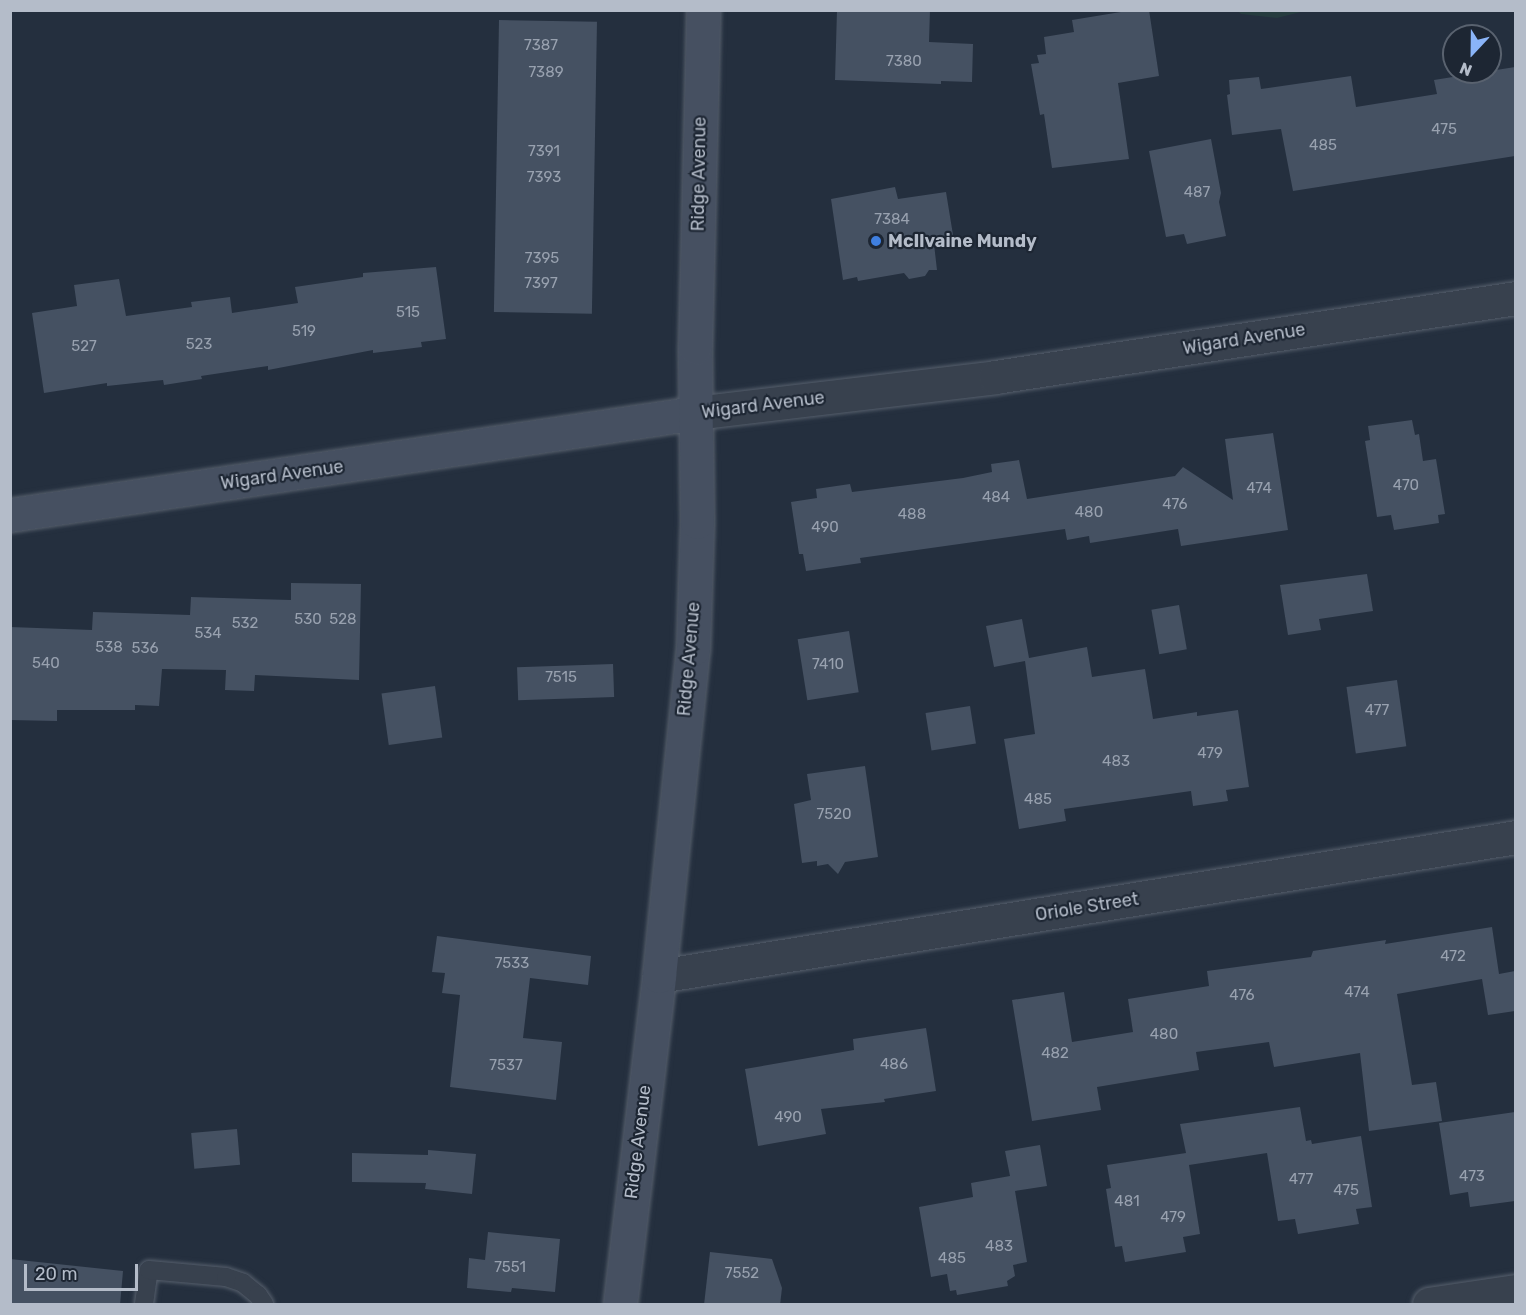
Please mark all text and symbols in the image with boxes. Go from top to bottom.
north arrow [1442,24,1502,84]
house number: 7387 [524,37,558,55]
house number: 7380 [886,53,922,71]
text: N [1457,58,1475,80]
house number: 7389 [528,64,564,82]
street label: Ridge Avenue [687,116,711,232]
house number: 475 [1431,121,1457,139]
house number: 485 [1309,137,1337,155]
house number: 7391 [528,143,560,161]
house number: 7393 [527,169,561,187]
house number: 487 [1184,184,1210,202]
house number: 7384 [874,211,910,229]
place label: McIlvaine Mundy [888,230,1037,252]
marker: McIlvaine Mundy [869,234,883,248]
house number: 7395 [525,250,559,268]
house number: 7397 [524,275,558,293]
house number: 515 [396,304,420,322]
street label: Wigard Avenue [1181,319,1307,359]
house number: 519 [292,323,316,341]
house number: 523 [186,336,212,354]
house number: 527 [71,338,97,356]
street label: Wigard Avenue [700,387,826,423]
street label: Wigard Avenue [219,456,345,494]
house number: 470 [1393,477,1419,495]
house number: 474 [1246,480,1272,498]
house number: 484 [982,489,1010,507]
house number: 476 [1162,496,1188,514]
house number: 480 [1075,504,1103,522]
house number: 488 [898,506,926,524]
house number: 490 [811,519,839,537]
street label: Ridge Avenue [673,601,705,717]
house number: 530 [294,611,322,629]
house number: 528 [329,611,357,629]
house number: 532 [232,615,258,633]
house number: 534 [194,625,222,643]
house number: 538 [95,639,123,657]
house number: 536 [132,640,158,658]
house number: 540 [32,655,60,673]
house number: 7410 [812,656,844,674]
house number: 7515 [545,669,577,687]
house number: 477 [1365,702,1389,720]
house number: 479 [1197,745,1223,763]
house number: 483 [1102,753,1130,771]
house number: 485 [1024,791,1052,809]
house number: 7520 [817,806,851,824]
street label: Oriole Street [1034,888,1140,926]
house number: 472 [1440,948,1466,966]
house number: 7533 [495,955,529,973]
house number: 474 [1344,984,1370,1002]
house number: 476 [1229,987,1255,1005]
house number: 480 [1150,1026,1178,1044]
house number: 482 [1041,1045,1069,1063]
house number: 486 [880,1056,908,1074]
house number: 7537 [489,1057,523,1075]
street label: Ridge Avenue [620,1084,656,1200]
house number: 490 [774,1109,802,1127]
house number: 473 [1459,1168,1485,1186]
house number: 477 [1289,1171,1313,1189]
house number: 475 [1333,1182,1359,1200]
house number: 481 [1114,1193,1140,1211]
house number: 479 [1160,1209,1186,1227]
house number: 483 [985,1238,1013,1256]
house number: 485 [938,1250,966,1268]
scale bar [27,1252,141,1290]
house number: 7551 [494,1259,526,1277]
text: 20 m [35,1263,77,1285]
house number: 7552 [725,1265,759,1283]

